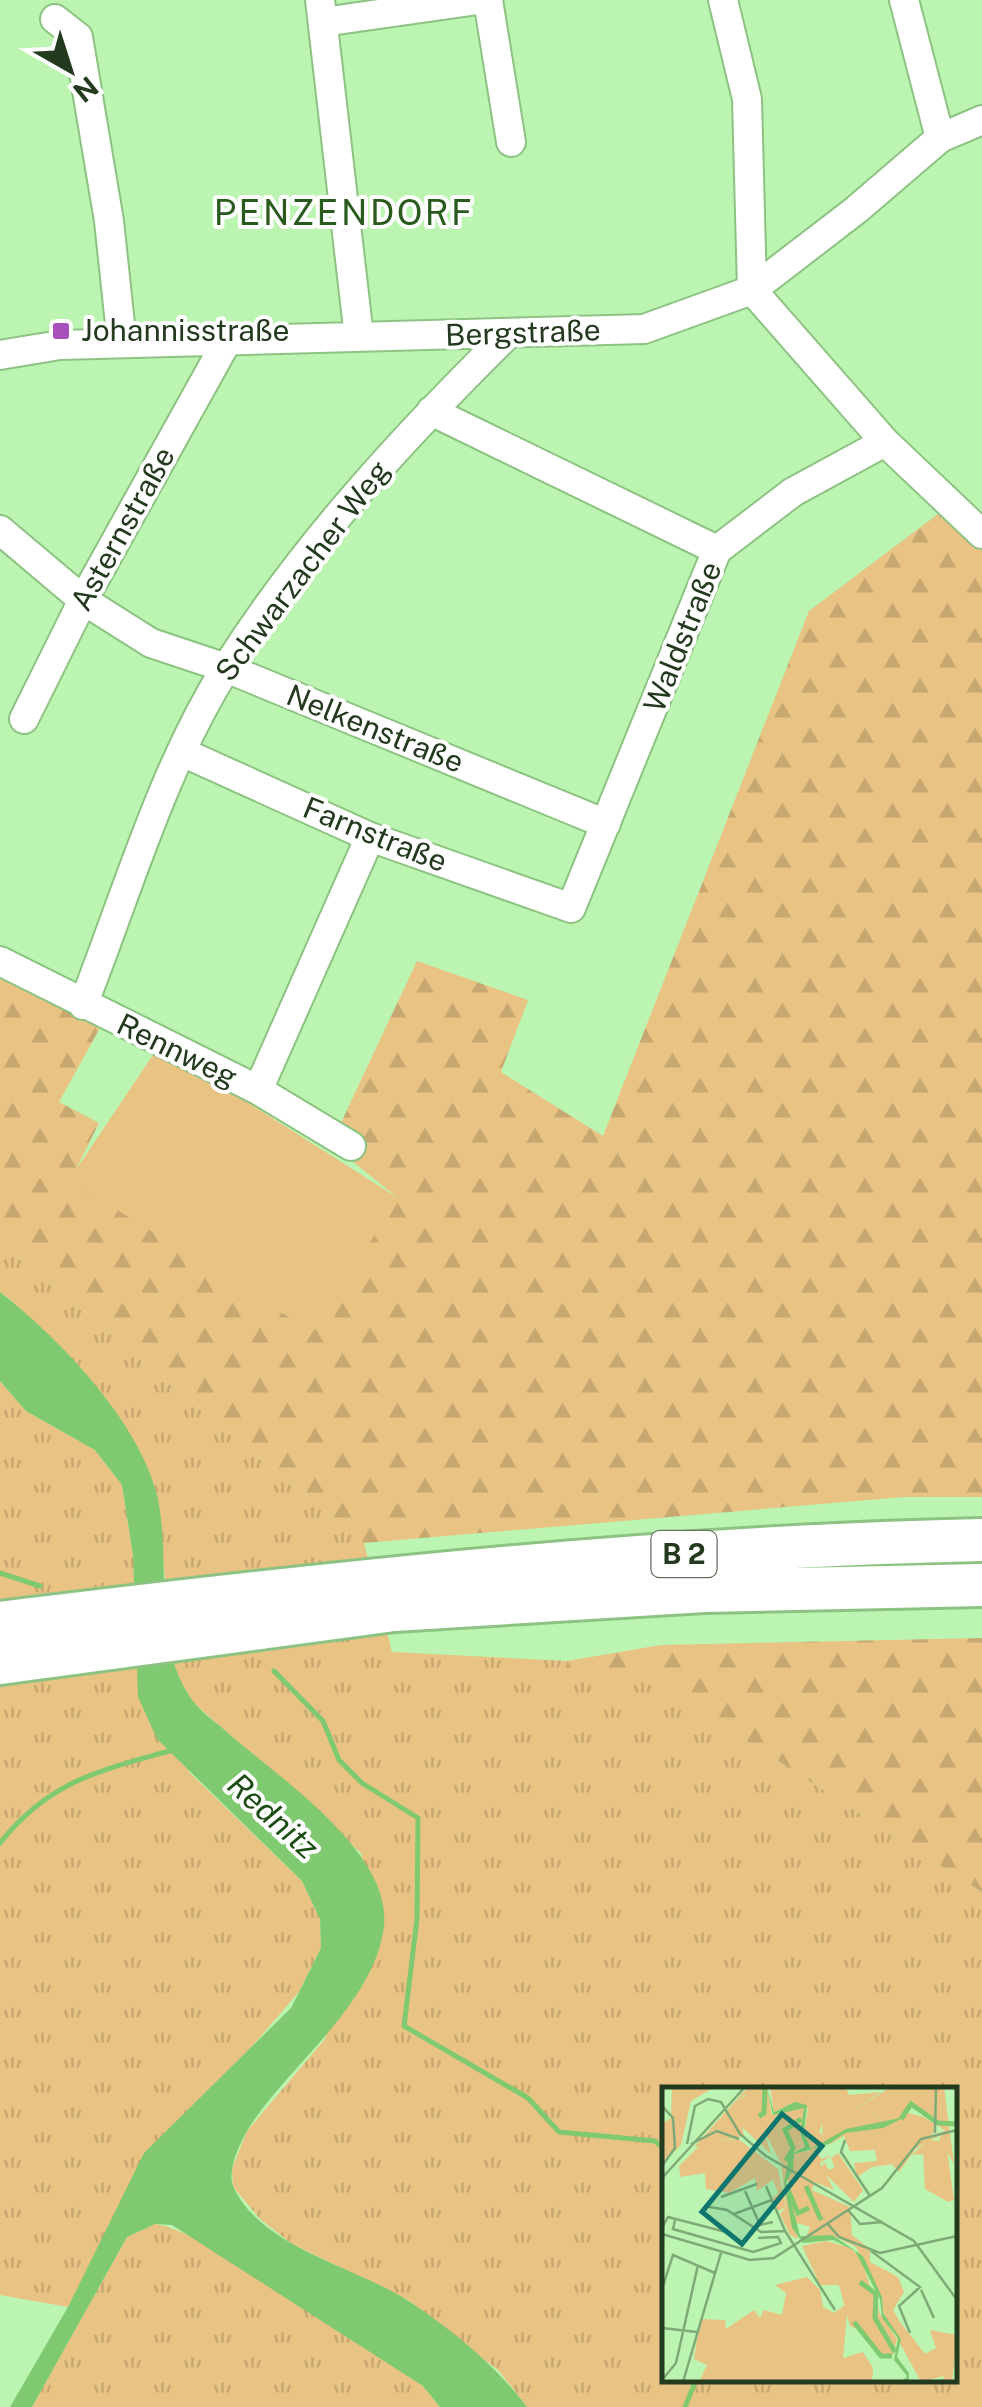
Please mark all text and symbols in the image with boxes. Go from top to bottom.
north arrow [20,20,120,120]
text: N [67,70,105,110]
district label: PENZENDORF [214,192,474,233]
street label: Bergstraße [445,311,601,353]
place label: Johannisstraße [81,312,290,348]
marker: Johannisstraße [50,320,72,342]
street label: Asternstraße [62,440,182,617]
street label: Schwarzacher Weg [207,453,397,688]
street label: Waldstraße [636,556,729,717]
street label: Nelkenstraße [282,676,469,780]
street label: Farnstraße [298,789,453,879]
street label: Rennweg [111,1006,244,1095]
road number: B 2 [652,1531,716,1577]
water label: Rednitz [220,1765,326,1866]
inset map [662,2087,957,2382]

